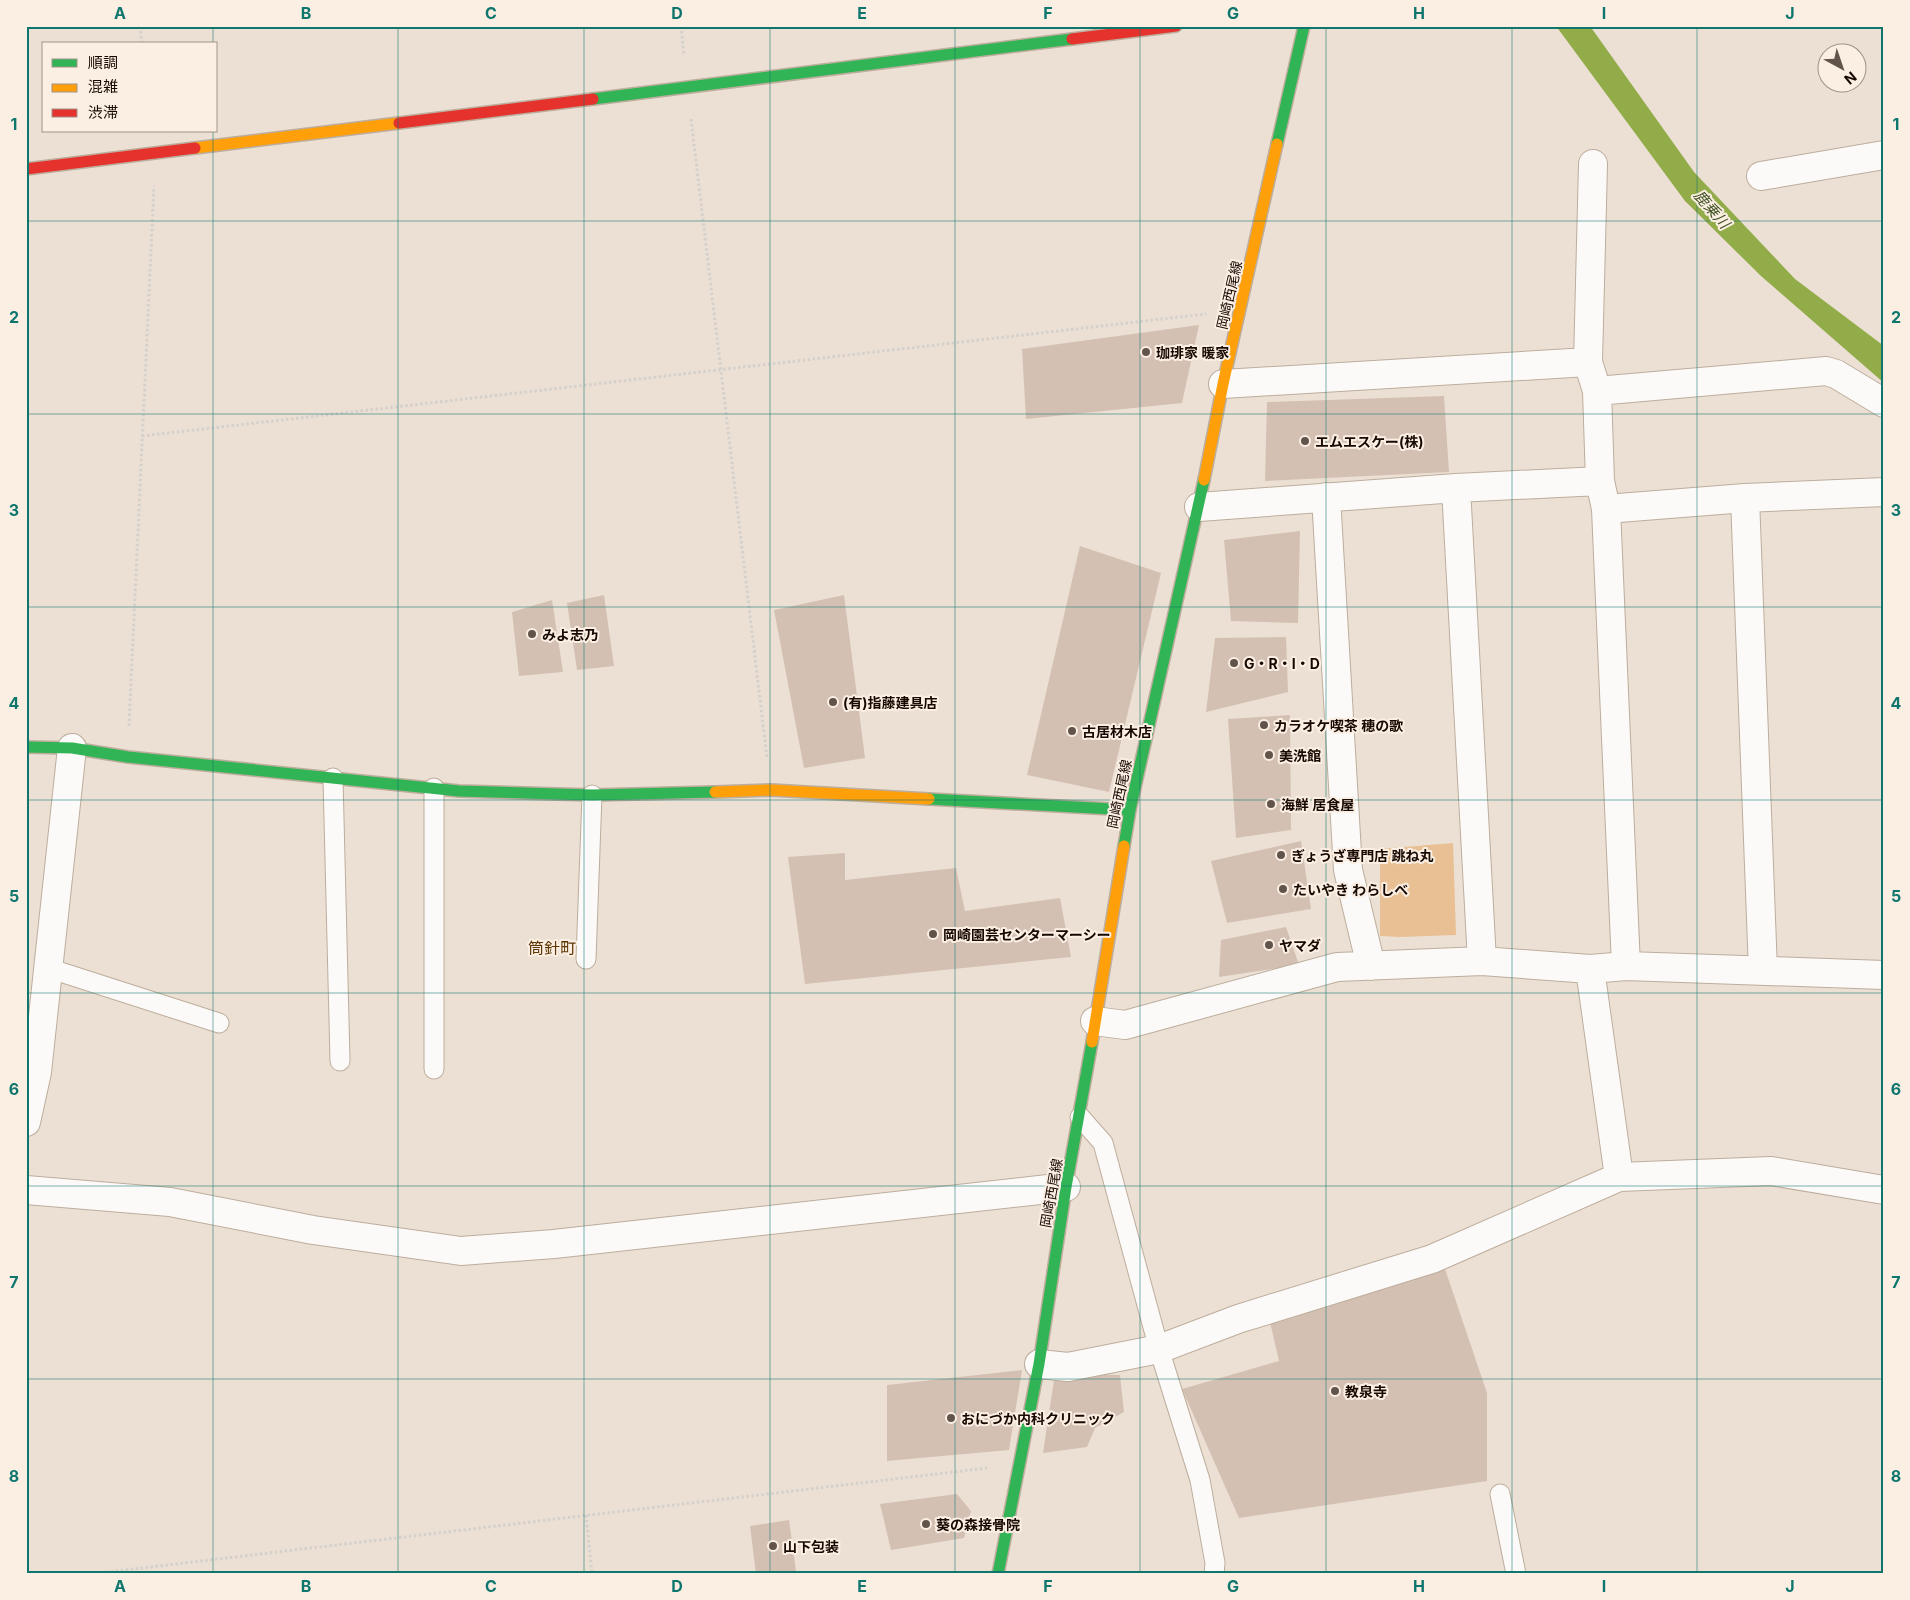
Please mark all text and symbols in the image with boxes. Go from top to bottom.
text: A [114,3,126,23]
text: B [301,3,311,23]
text: C [485,3,497,23]
text: D [671,3,683,23]
text: E [857,3,867,23]
text: F [1043,3,1053,23]
text: G [1227,3,1239,23]
text: H [1413,3,1425,23]
text: I [1602,3,1606,23]
text: J [1785,3,1795,23]
legend [42,42,218,132]
north arrow [1818,42,1868,92]
text: 順調 [88,53,118,72]
text: N [1841,68,1860,88]
text: 混雑 [88,77,118,96]
text: 渋滞 [88,103,118,122]
text: 1 [11,114,17,134]
text: 1 [1893,114,1899,134]
water label: 鹿乗川 [1690,186,1735,234]
street label: 岡崎西尾線 [1213,259,1245,331]
text: 2 [9,307,19,327]
text: 2 [1891,307,1901,327]
place label: 珈琲家 暖家 [1156,344,1229,361]
marker: 珈琲家 暖家 [1140,346,1152,358]
place label: エムエスケー(株) [1315,433,1424,450]
marker: エムエスケー(株) [1299,435,1311,447]
text: 3 [9,500,19,520]
text: 3 [1891,500,1901,520]
place label: みよ志乃 [542,626,598,643]
marker: みよ志乃 [526,628,538,640]
place label: G・R・I・D [1244,655,1320,672]
marker: G・R・I・D [1228,657,1240,669]
text: 4 [9,693,20,713]
text: 4 [1891,693,1902,713]
place label: (有)指藤建具店 [843,694,938,711]
marker: (有)指藤建具店 [827,696,839,708]
place label: カラオケ喫茶 穂の歌 [1274,717,1403,734]
marker: カラオケ喫茶 穂の歌 [1258,719,1270,731]
place label: 古居材木店 [1082,723,1152,740]
marker: 古居材木店 [1066,725,1078,737]
place label: 美洗館 [1279,747,1321,764]
marker: 美洗館 [1263,749,1275,761]
street label: 岡崎西尾線 [1103,758,1135,830]
place label: 海鮮 居食屋 [1281,796,1354,813]
marker: 海鮮 居食屋 [1265,798,1277,810]
place label: ぎょうざ専門店 跳ね丸 [1291,847,1434,864]
marker: ぎょうざ専門店 跳ね丸 [1275,849,1287,861]
place label: たいやき わらしべ [1293,881,1408,898]
marker: たいやき わらしべ [1277,883,1289,895]
text: 5 [9,886,19,906]
text: 5 [1891,886,1901,906]
place label: 岡崎園芸センターマーシー [943,926,1111,943]
marker: 岡崎園芸センターマーシー [927,928,939,940]
place label: ヤマダ [1279,937,1321,954]
district label: 筒針町 [528,938,576,958]
marker: ヤマダ [1263,939,1275,951]
text: 6 [9,1079,19,1099]
text: 6 [1891,1079,1901,1099]
street label: 岡崎西尾線 [1037,1157,1065,1229]
text: 7 [9,1272,19,1292]
text: 7 [1891,1272,1901,1292]
place label: 教泉寺 [1345,1383,1387,1400]
marker: 教泉寺 [1329,1385,1341,1397]
place label: おにづか内科クリニック [961,1410,1115,1427]
marker: おにづか内科クリニック [945,1412,957,1424]
text: 8 [9,1466,19,1486]
text: 8 [1891,1466,1901,1486]
place label: 葵の森接骨院 [936,1516,1020,1533]
marker: 葵の森接骨院 [920,1518,932,1530]
place label: 山下包装 [783,1538,839,1555]
marker: 山下包装 [767,1540,779,1552]
text: A [114,1576,126,1596]
text: B [301,1576,311,1596]
text: C [485,1576,497,1596]
text: D [671,1576,683,1596]
text: E [857,1576,867,1596]
text: F [1043,1576,1053,1596]
text: G [1227,1576,1239,1596]
text: H [1413,1576,1425,1596]
text: I [1602,1576,1606,1596]
text: J [1785,1576,1795,1596]

